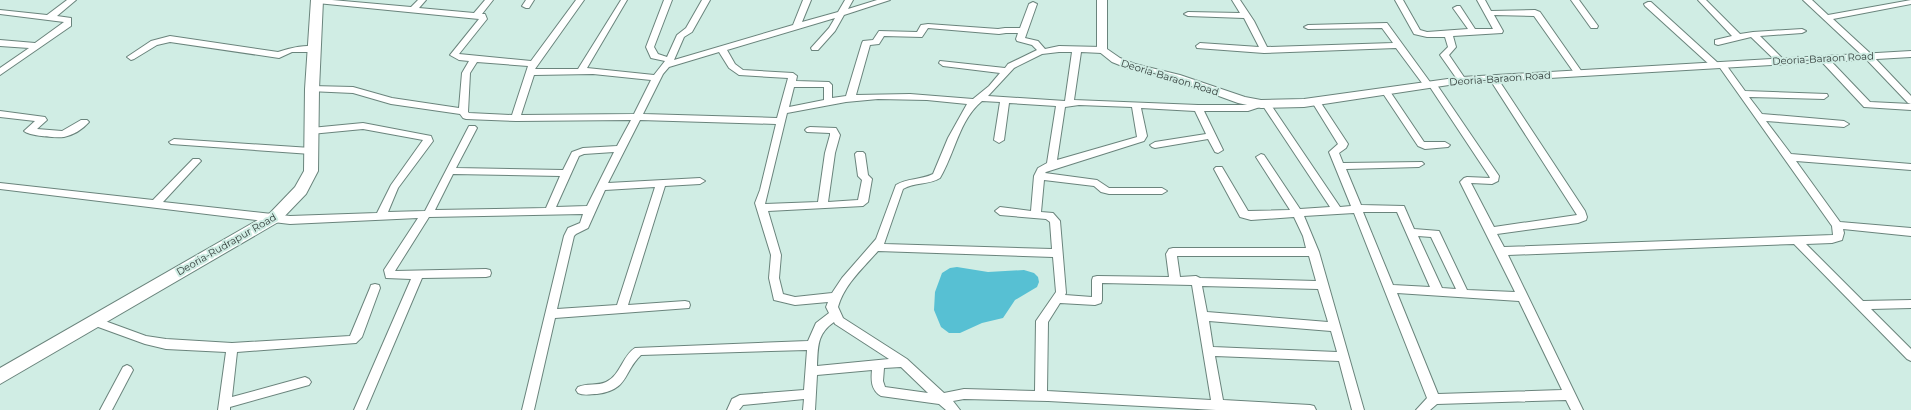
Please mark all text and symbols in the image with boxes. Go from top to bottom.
street label: Deoria-Baraon Road [1772,49,1874,68]
street label: Deoria-Baraon Road [1119,56,1220,99]
street label: Deoria-Baraon Road [1449,68,1551,89]
street label: Deoria-Rudrapur Road [174,210,279,278]

